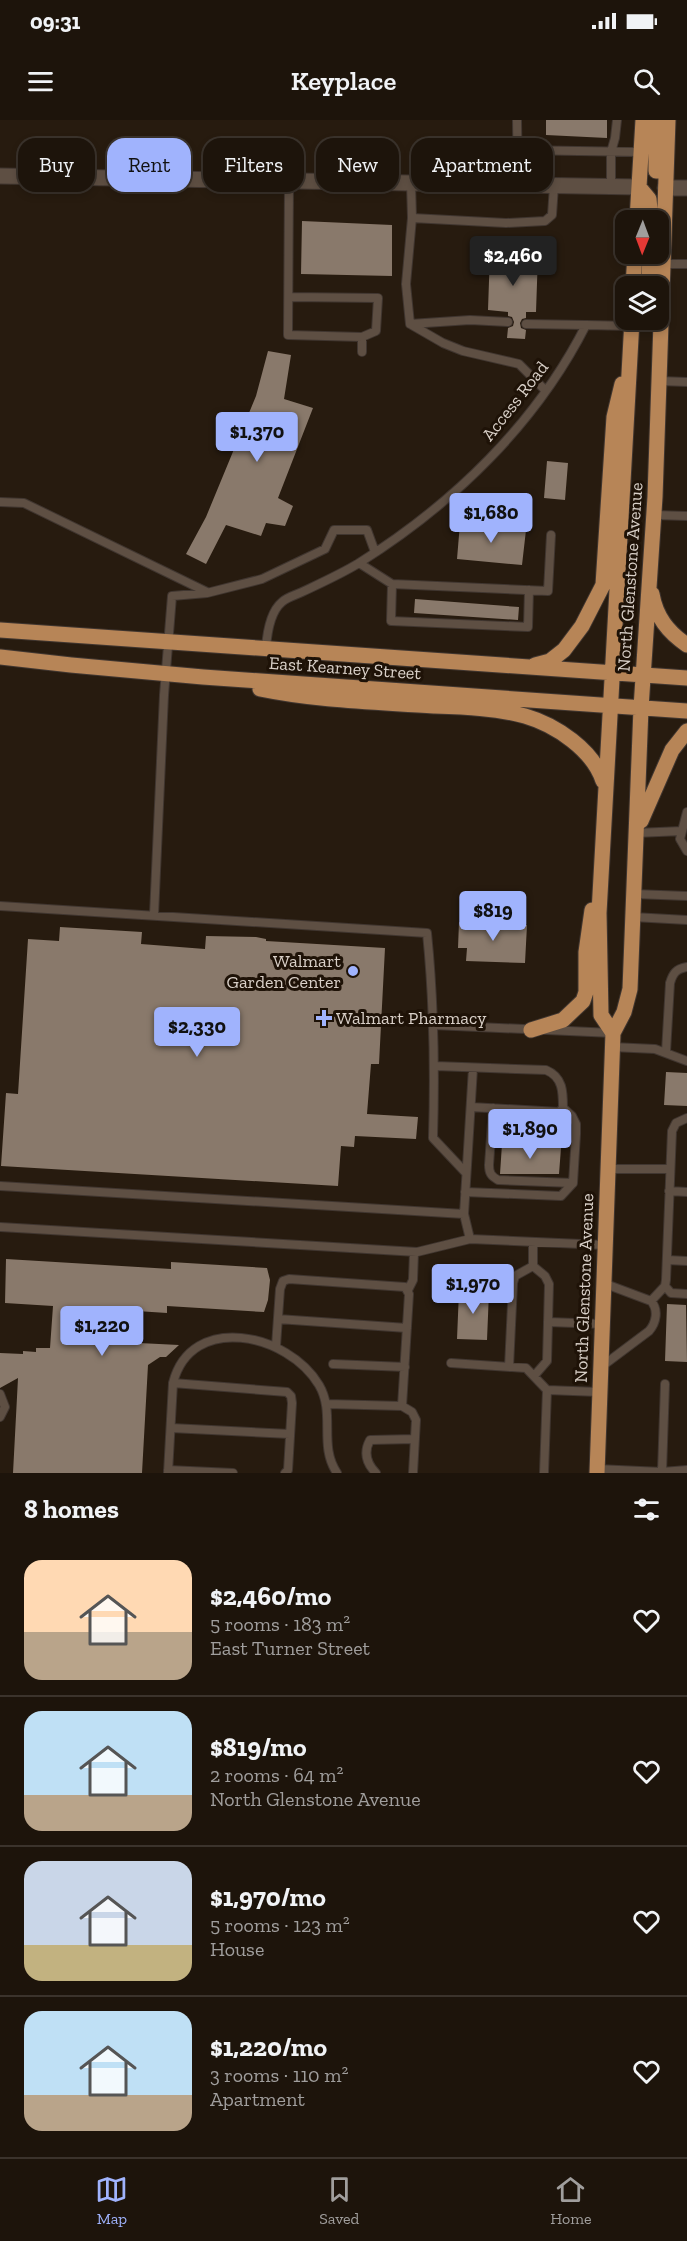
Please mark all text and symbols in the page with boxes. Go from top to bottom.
text: 09:31 [30,8,81,35]
icon: menu [24,65,57,98]
text: Keyplace [291,65,396,97]
icon: search [630,65,663,98]
chip: Buy [18,138,95,192]
chip: Rent [107,138,191,192]
chip: Filters [203,138,304,192]
chip: New [316,138,399,192]
chip: Apartment [411,138,553,192]
north arrow [615,210,669,264]
map controls [615,210,669,330]
pin: $2,460 [464,236,562,287]
text: $2,460 [484,243,542,267]
button: layers [615,276,669,330]
street label: Access Road [477,357,553,445]
pin: $1,370 [208,412,306,463]
text: $1,370 [230,419,284,443]
street label: North Glenstone Avenue [612,482,648,672]
pin: $1,680 [442,493,540,544]
text: $1,680 [463,500,519,524]
street label: East Kearney Street [268,652,422,684]
pin: $819 [457,891,529,942]
text: $819 [473,898,513,922]
place label: Walmart Garden Center [226,950,341,993]
marker: Walmart Garden Center [346,964,360,978]
pin: $2,330 [148,1007,246,1058]
place label: Walmart Pharmacy [336,1007,487,1029]
marker: Walmart Pharmacy [317,1011,331,1025]
text: $2,330 [168,1014,226,1038]
pin: $1,890 [481,1109,579,1160]
text: $1,890 [502,1116,558,1140]
street label: North Glenstone Avenue [570,1193,598,1383]
pin: $1,970 [424,1264,522,1315]
text: $1,970 [446,1271,500,1295]
pin: $1,220 [53,1306,151,1357]
text: $1,220 [74,1313,130,1337]
text: 8 homes [24,1493,119,1525]
icon: filters [630,1493,663,1526]
text: $2,460/mo [210,1580,331,1612]
icon: home [72,1584,144,1656]
icon: heart [630,1604,663,1637]
text: 5 rooms · 183 m² [210,1612,350,1636]
text: East Turner Street [210,1636,370,1660]
text: $819/mo [210,1731,307,1763]
icon: home [72,1735,144,1807]
icon: heart [630,1755,663,1788]
text: 2 rooms · 64 m² [210,1763,343,1787]
text: North Glenstone Avenue [210,1787,421,1811]
text: $1,970/mo [210,1881,326,1913]
icon: home [72,1885,144,1957]
icon: heart [630,1905,663,1938]
text: 5 rooms · 123 m² [210,1913,350,1937]
text: House [210,1937,264,1961]
text: $1,220/mo [210,2031,327,2063]
icon: home [72,2035,144,2107]
icon: heart [630,2055,663,2088]
text: 3 rooms · 110 m² [210,2063,348,2087]
text: Apartment [210,2087,305,2111]
tab: Map [95,2173,128,2228]
tab: Saved [319,2173,359,2228]
tab: Home [550,2173,592,2228]

